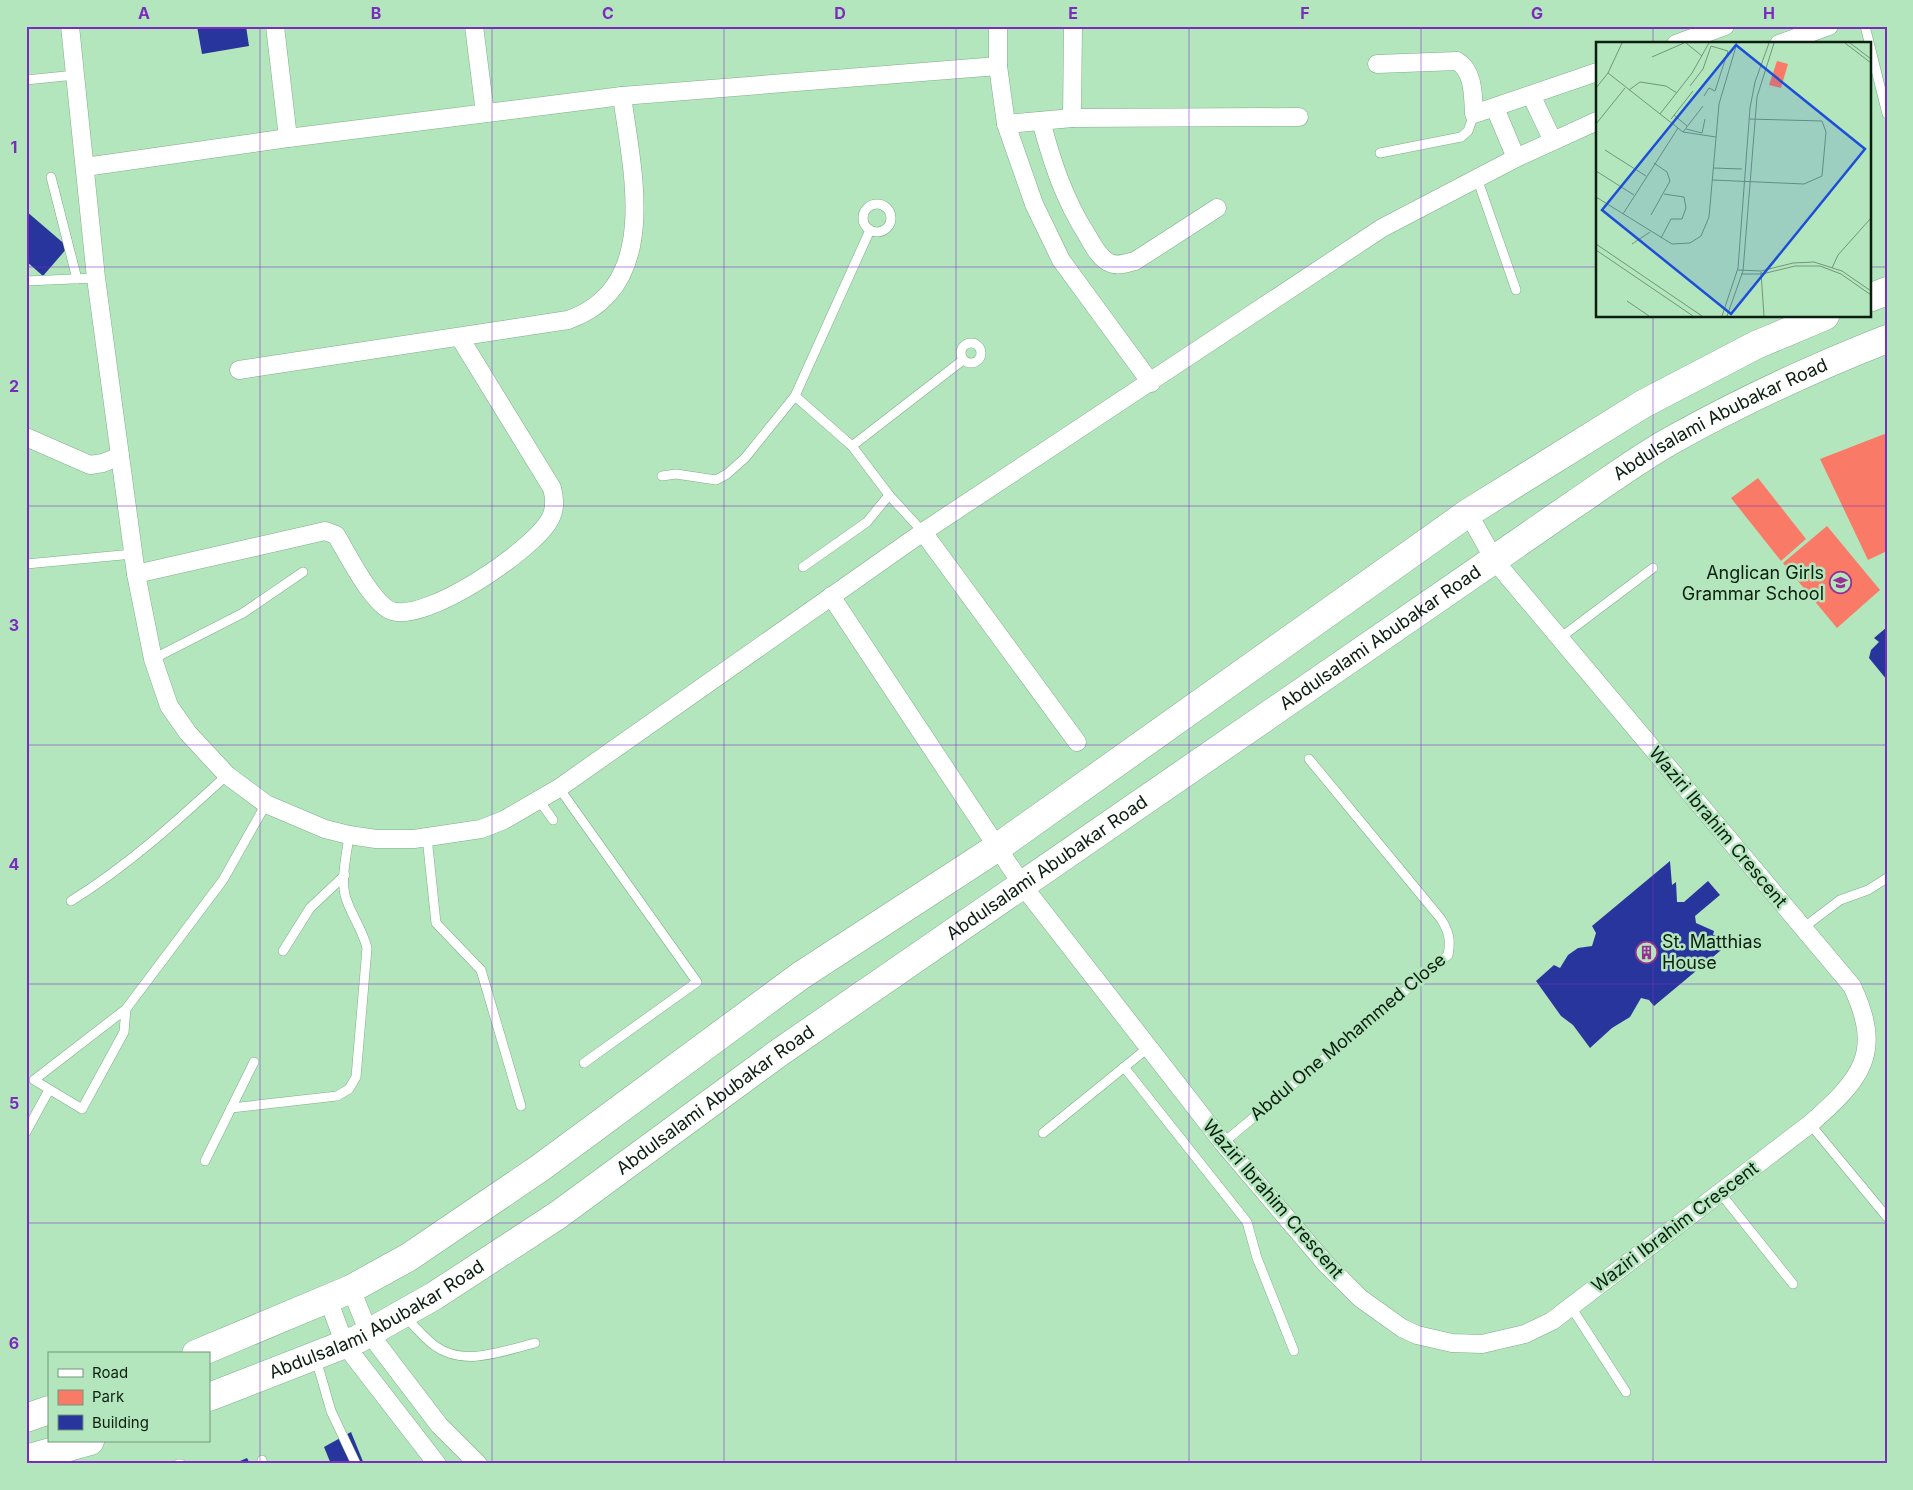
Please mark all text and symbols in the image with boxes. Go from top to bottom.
text: A [138,3,150,23]
text: B [371,3,381,23]
text: C [602,3,614,23]
text: D [834,3,846,23]
text: E [1068,3,1078,23]
text: F [1300,3,1310,23]
text: G [1531,3,1543,23]
text: H [1763,3,1775,23]
inset map [1596,42,1870,318]
text: 1 [11,137,17,157]
street label: Abdulsalami Abubakar Road [1609,354,1830,484]
text: 2 [9,376,19,396]
street label: Abdulsalami Abubakar Road [1275,561,1485,714]
place label: Anglican Girls Grammar School [1682,562,1824,604]
school or university icon: Anglican Girls Grammar School [1828,571,1852,595]
text: 3 [9,615,19,635]
street label: Waziri Ibrahim Crescent [1645,742,1792,911]
street label: Abdulsalami Abubakar Road [942,791,1151,944]
text: 4 [9,854,20,874]
place label: St. Matthias House [1662,931,1762,973]
building icon: St. Matthias House [1634,940,1658,964]
street label: Abdul One Mohammed Close [1246,949,1450,1125]
street label: Abdulsalami Abubakar Road [612,1021,818,1179]
text: 5 [9,1093,19,1113]
street label: Waziri Ibrahim Crescent [1199,1115,1348,1282]
street label: Waziri Ibrahim Crescent [1587,1157,1762,1296]
street label: Abdulsalami Abubakar Road [266,1255,488,1383]
text: 6 [9,1333,19,1353]
legend [48,1352,210,1442]
text: Road [92,1363,128,1382]
text: Park [92,1387,125,1406]
text: Building [92,1413,149,1432]

